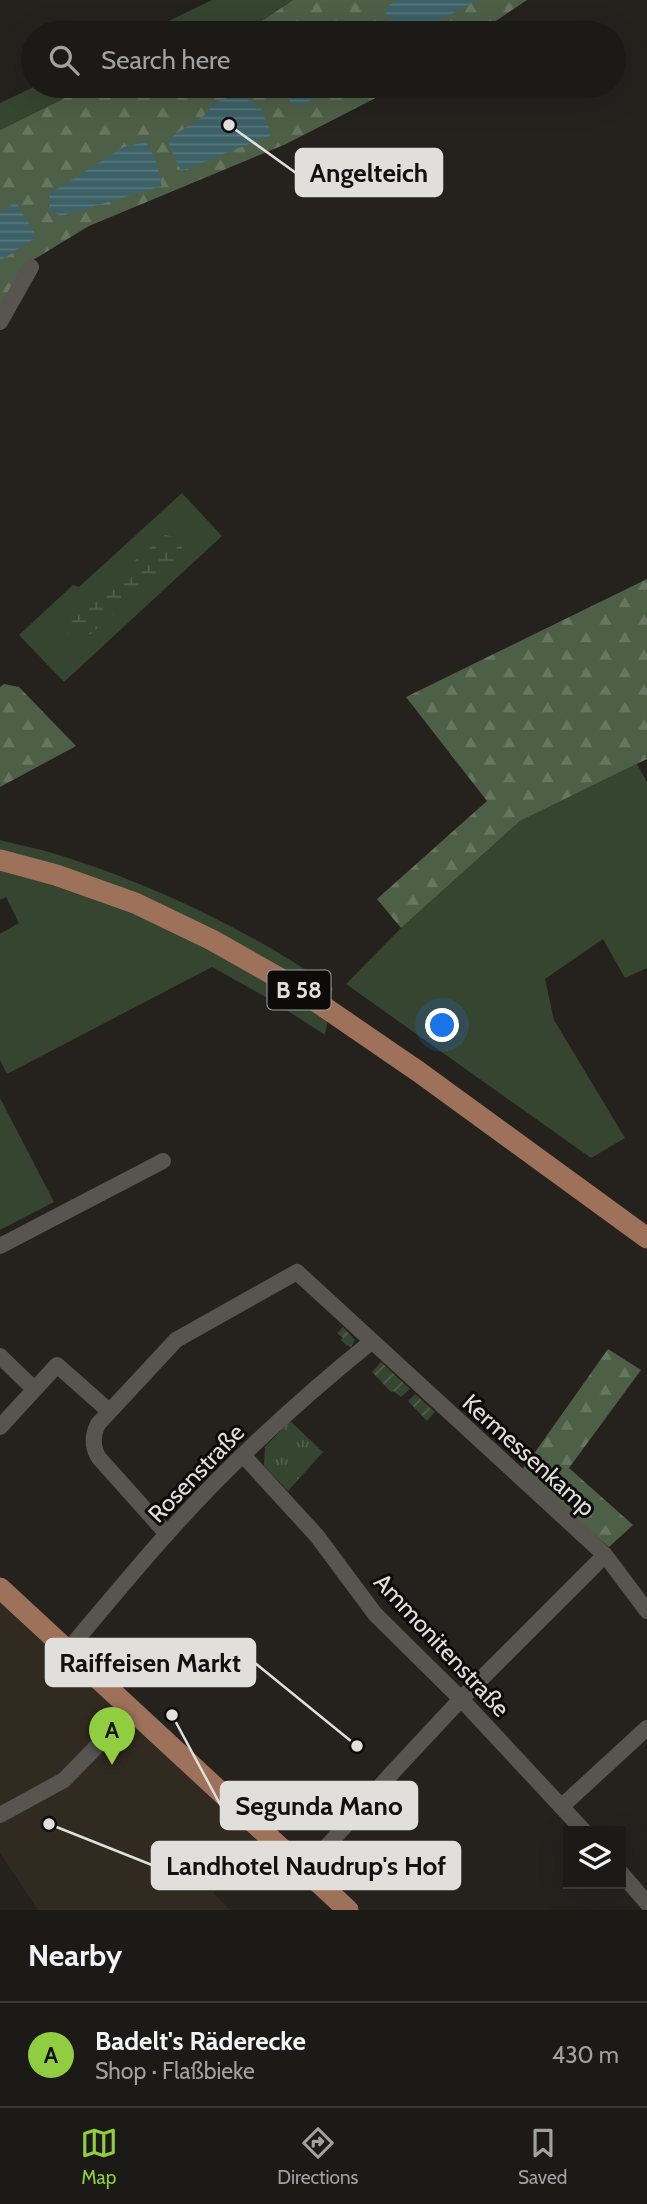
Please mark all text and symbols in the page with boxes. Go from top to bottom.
search box [21,21,626,98]
icon: search [45,41,83,79]
text: Search here [101,44,230,76]
callout: Angelteich [296,149,442,196]
text: Angelteich [310,157,428,189]
road number: B 58 [268,970,330,1009]
your location [425,1008,459,1042]
street label: Kermessenkamp [457,1388,601,1522]
street label: Rosenstraße [142,1418,250,1528]
street label: Ammonitenstraße [368,1567,516,1723]
callout: Raiffeisen Markt [46,1639,255,1686]
text: Raiffeisen Markt [59,1647,241,1679]
pin: A [89,1707,135,1765]
callout: Segunda Mano [221,1782,417,1829]
text: Segunda Mano [235,1790,403,1822]
map controls [563,1826,626,1889]
button: layers [563,1826,626,1889]
callout: Landhotel Naudrup's Hof [152,1842,460,1889]
text: Landhotel Naudrup's Hof [166,1850,446,1882]
text: Nearby [28,1937,122,1974]
text: Badelt's Räderecke [95,2025,306,2057]
text: A [44,2041,58,2069]
text: 430 m [552,2041,619,2069]
text: Shop · Flaßbieke [95,2057,255,2085]
tab: Map [80,2124,118,2189]
tab: Directions [277,2124,358,2189]
tab: Saved [518,2124,567,2189]

